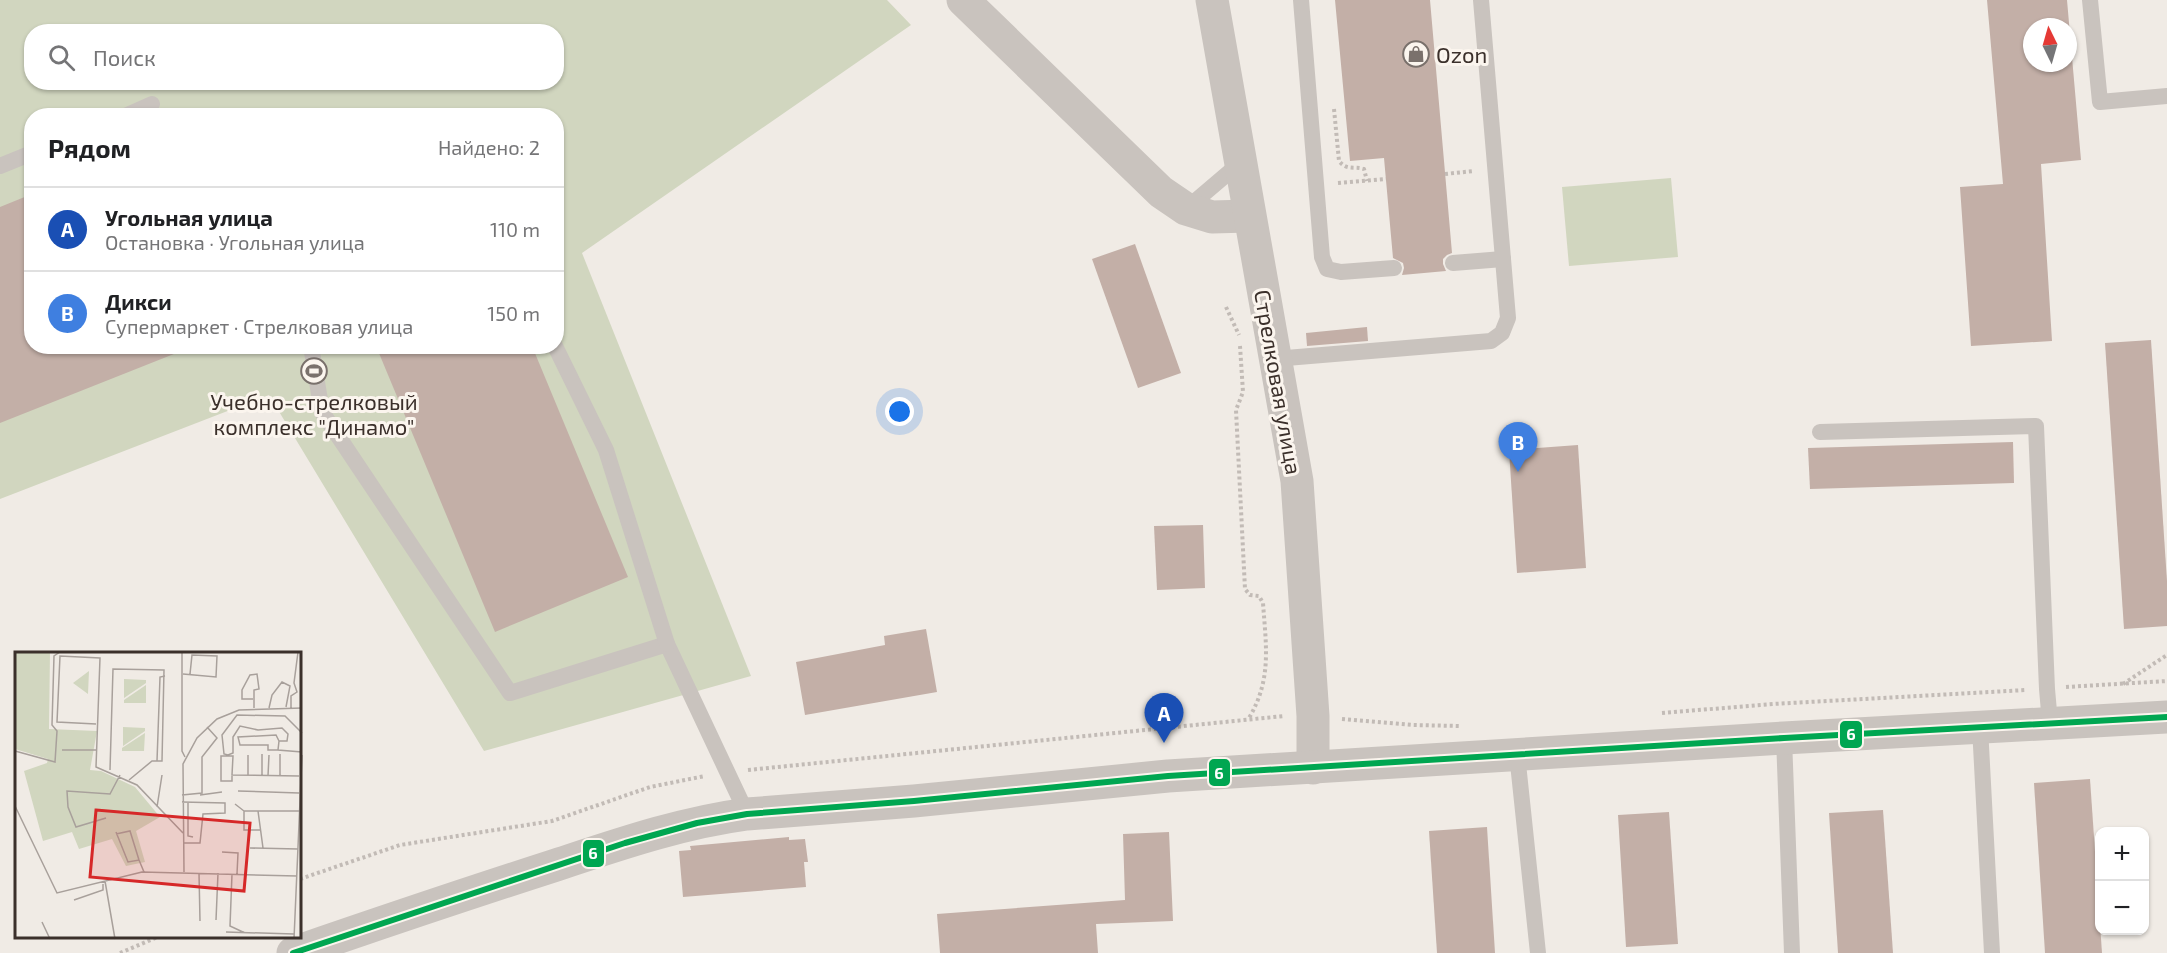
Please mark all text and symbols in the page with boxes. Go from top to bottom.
north arrow [2023,18,2077,72]
search box [24,24,564,90]
shop icon: Ozon [1401,39,1431,69]
icon: search [45,41,78,74]
place label: Ozon [1436,41,1487,67]
text: Поиск [93,44,156,70]
text: Рядом [48,132,131,163]
text: Найдено: 2 [438,135,540,159]
text: Угольная улица [105,204,273,230]
text: A [61,217,74,241]
text: 110 m [490,217,540,241]
text: Остановка · Угольная улица [105,230,365,254]
text: Дикси [105,288,172,314]
street label: Стрелковая улица [1249,288,1308,477]
text: B [61,301,74,325]
text: 150 m [487,301,540,325]
text: Супермаркет · Стрелковая улица [105,314,413,338]
sports icon: Учебно-стрелковый комплекс "Динамо" [299,356,329,386]
place label: Учебно-стрелковый комплекс "Динамо" [210,388,418,439]
your location [885,397,914,426]
pin: B [1498,422,1538,472]
inset map [15,652,302,938]
pin: A [1144,694,1184,743]
line badge: 6 [1839,720,1863,749]
text: 6 [1846,724,1856,743]
line badge: 6 [1208,758,1231,787]
text: 6 [1214,763,1224,782]
map controls [2095,827,2149,935]
button: + [2095,827,2149,881]
line badge: 6 [582,839,605,868]
text: 6 [588,843,598,862]
button: − [2095,881,2149,935]

